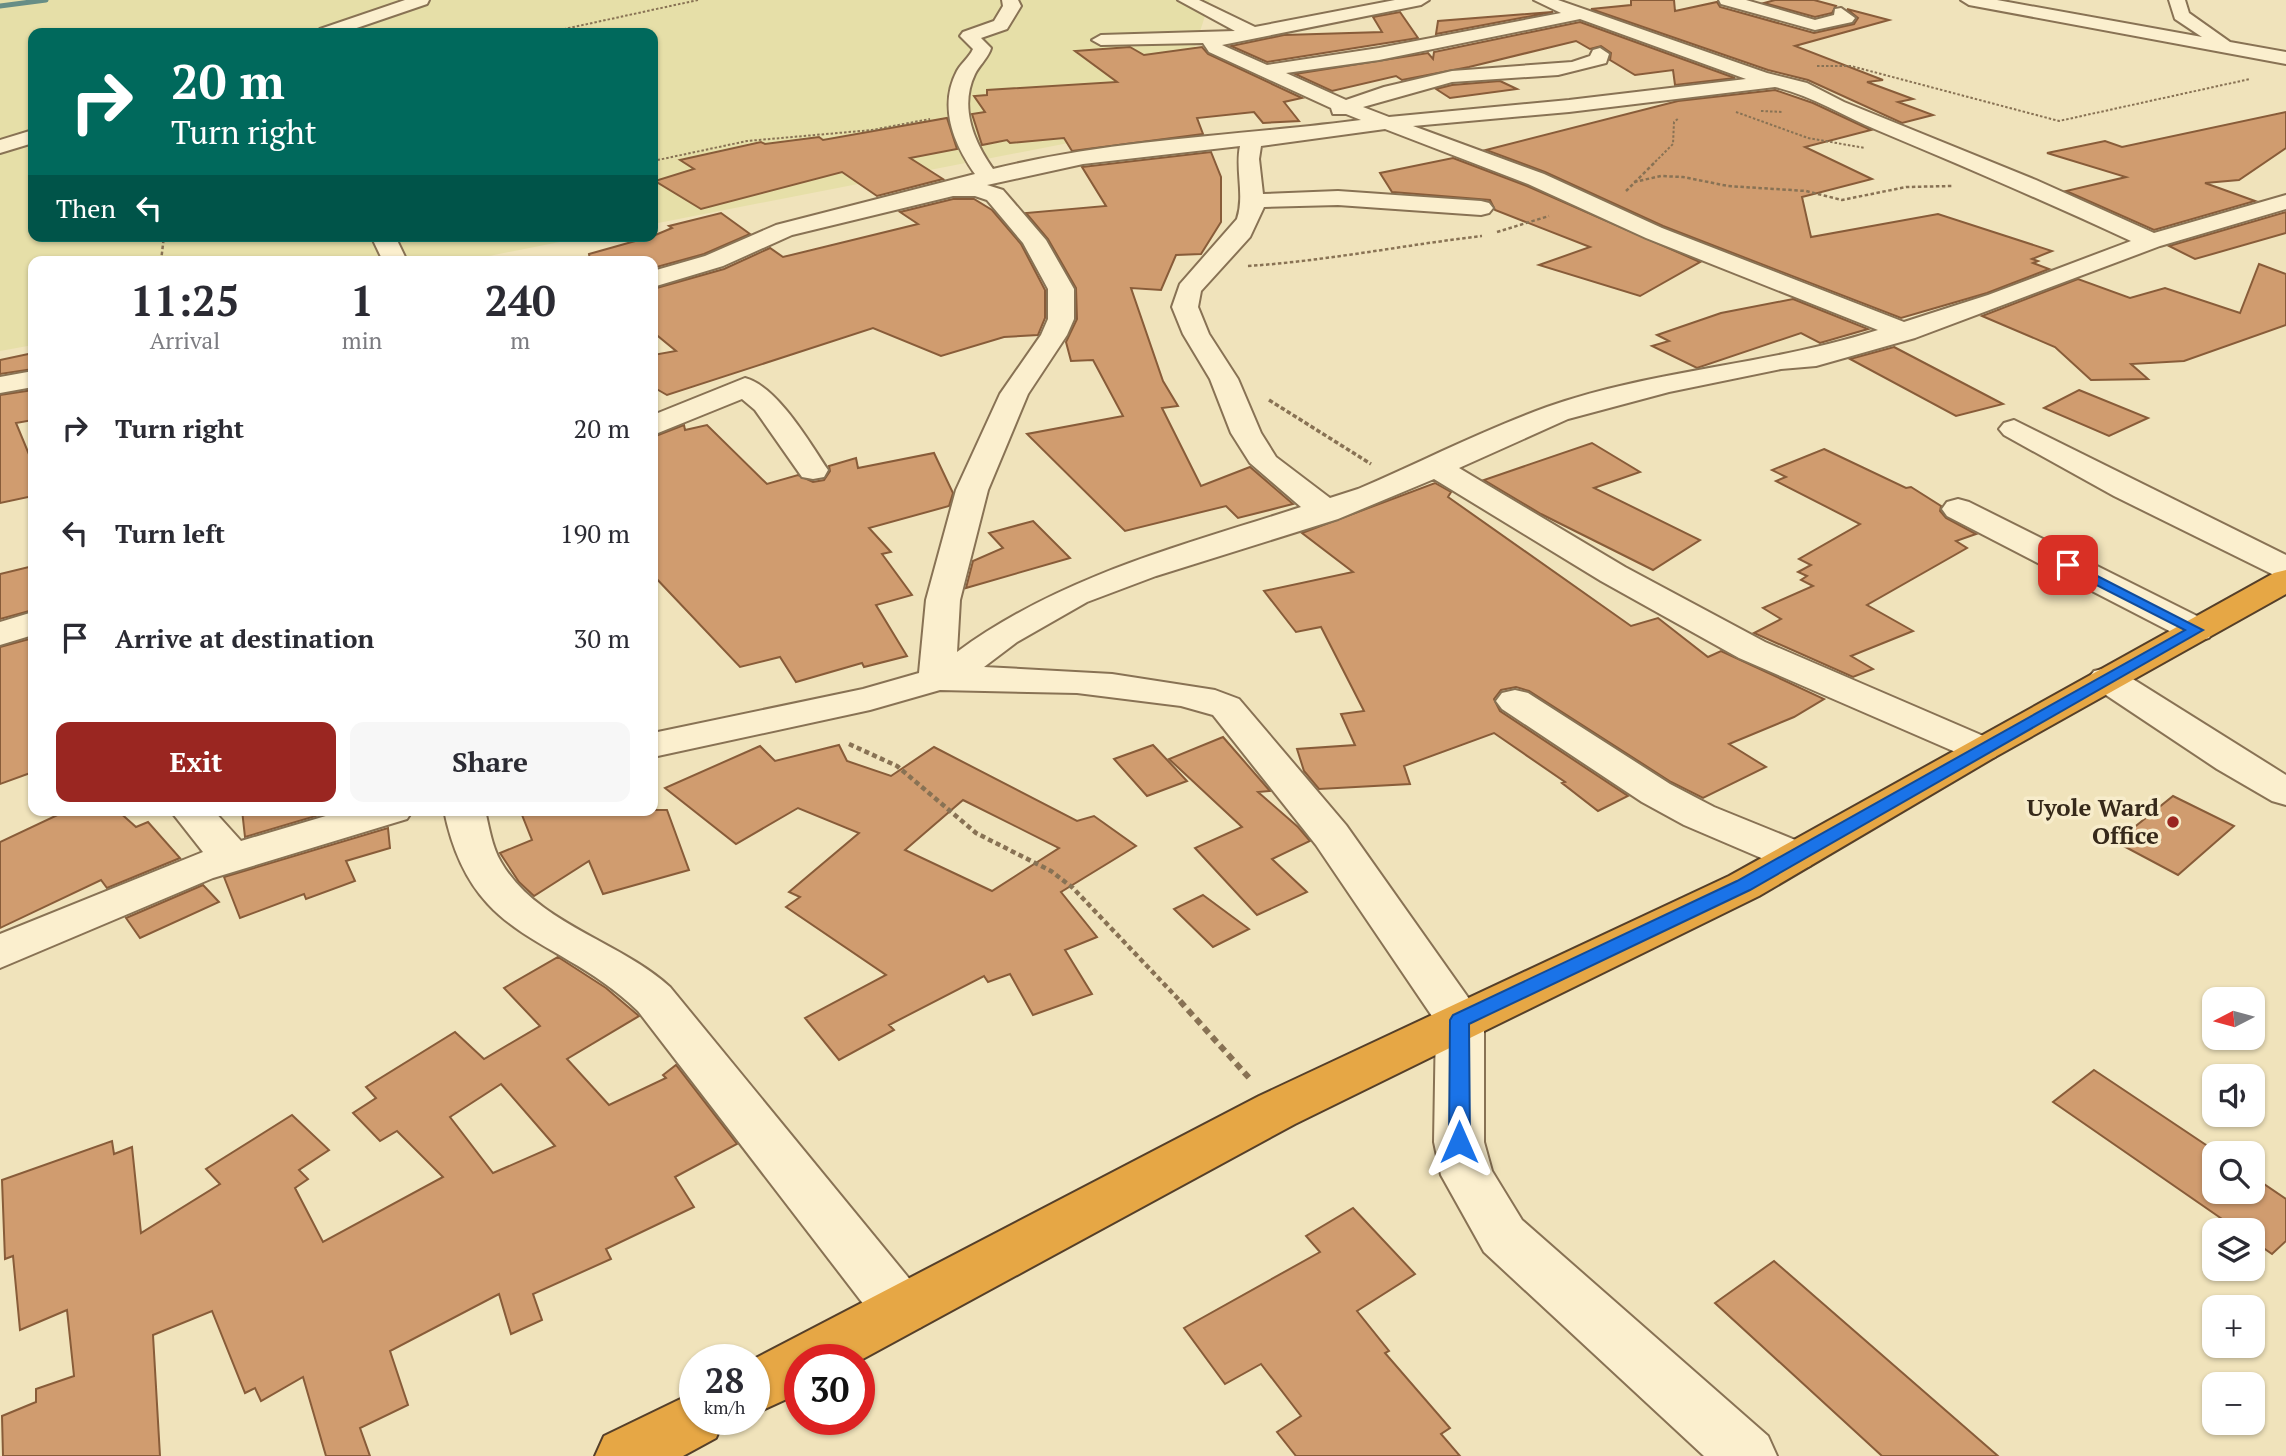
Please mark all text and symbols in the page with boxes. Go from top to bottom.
text: 20 m [171,48,285,113]
icon: right [56,56,147,147]
text: Turn right [171,111,317,153]
icon: left [130,189,168,227]
text: Then [56,191,116,225]
text: 11:25 [130,272,240,328]
text: 1 [350,272,374,328]
text: 240 [485,272,556,328]
text: Arrival [150,325,220,356]
text: min [342,325,382,356]
text: m [510,325,530,356]
icon: right [56,409,94,447]
text: Turn right [115,411,244,445]
text: 20 m [574,411,630,445]
icon: left [56,514,94,552]
text: Turn left [115,516,225,550]
text: 190 m [560,516,630,550]
pin [2038,535,2098,595]
icon: arrive [2049,546,2087,584]
icon: arrive [56,619,94,657]
text: Arrive at destination [115,621,374,655]
text: 30 m [574,621,630,655]
button: Exit [56,722,336,802]
button: Share [350,722,630,802]
place label: Uyole Ward Office [2027,791,2160,851]
marker: Uyole Ward Office [2165,814,2181,830]
north arrow [2202,987,2264,1050]
map controls [2202,987,2265,1435]
button: sound [2202,1064,2265,1127]
position arrow [1422,1105,1496,1179]
button: search [2202,1141,2265,1204]
button: layers [2202,1218,2265,1281]
button: + [2202,1295,2265,1358]
speed limit sign: 30 [784,1344,875,1435]
text: 28 [705,1357,744,1403]
button: − [2202,1372,2265,1435]
text: km/h [704,1395,745,1419]

